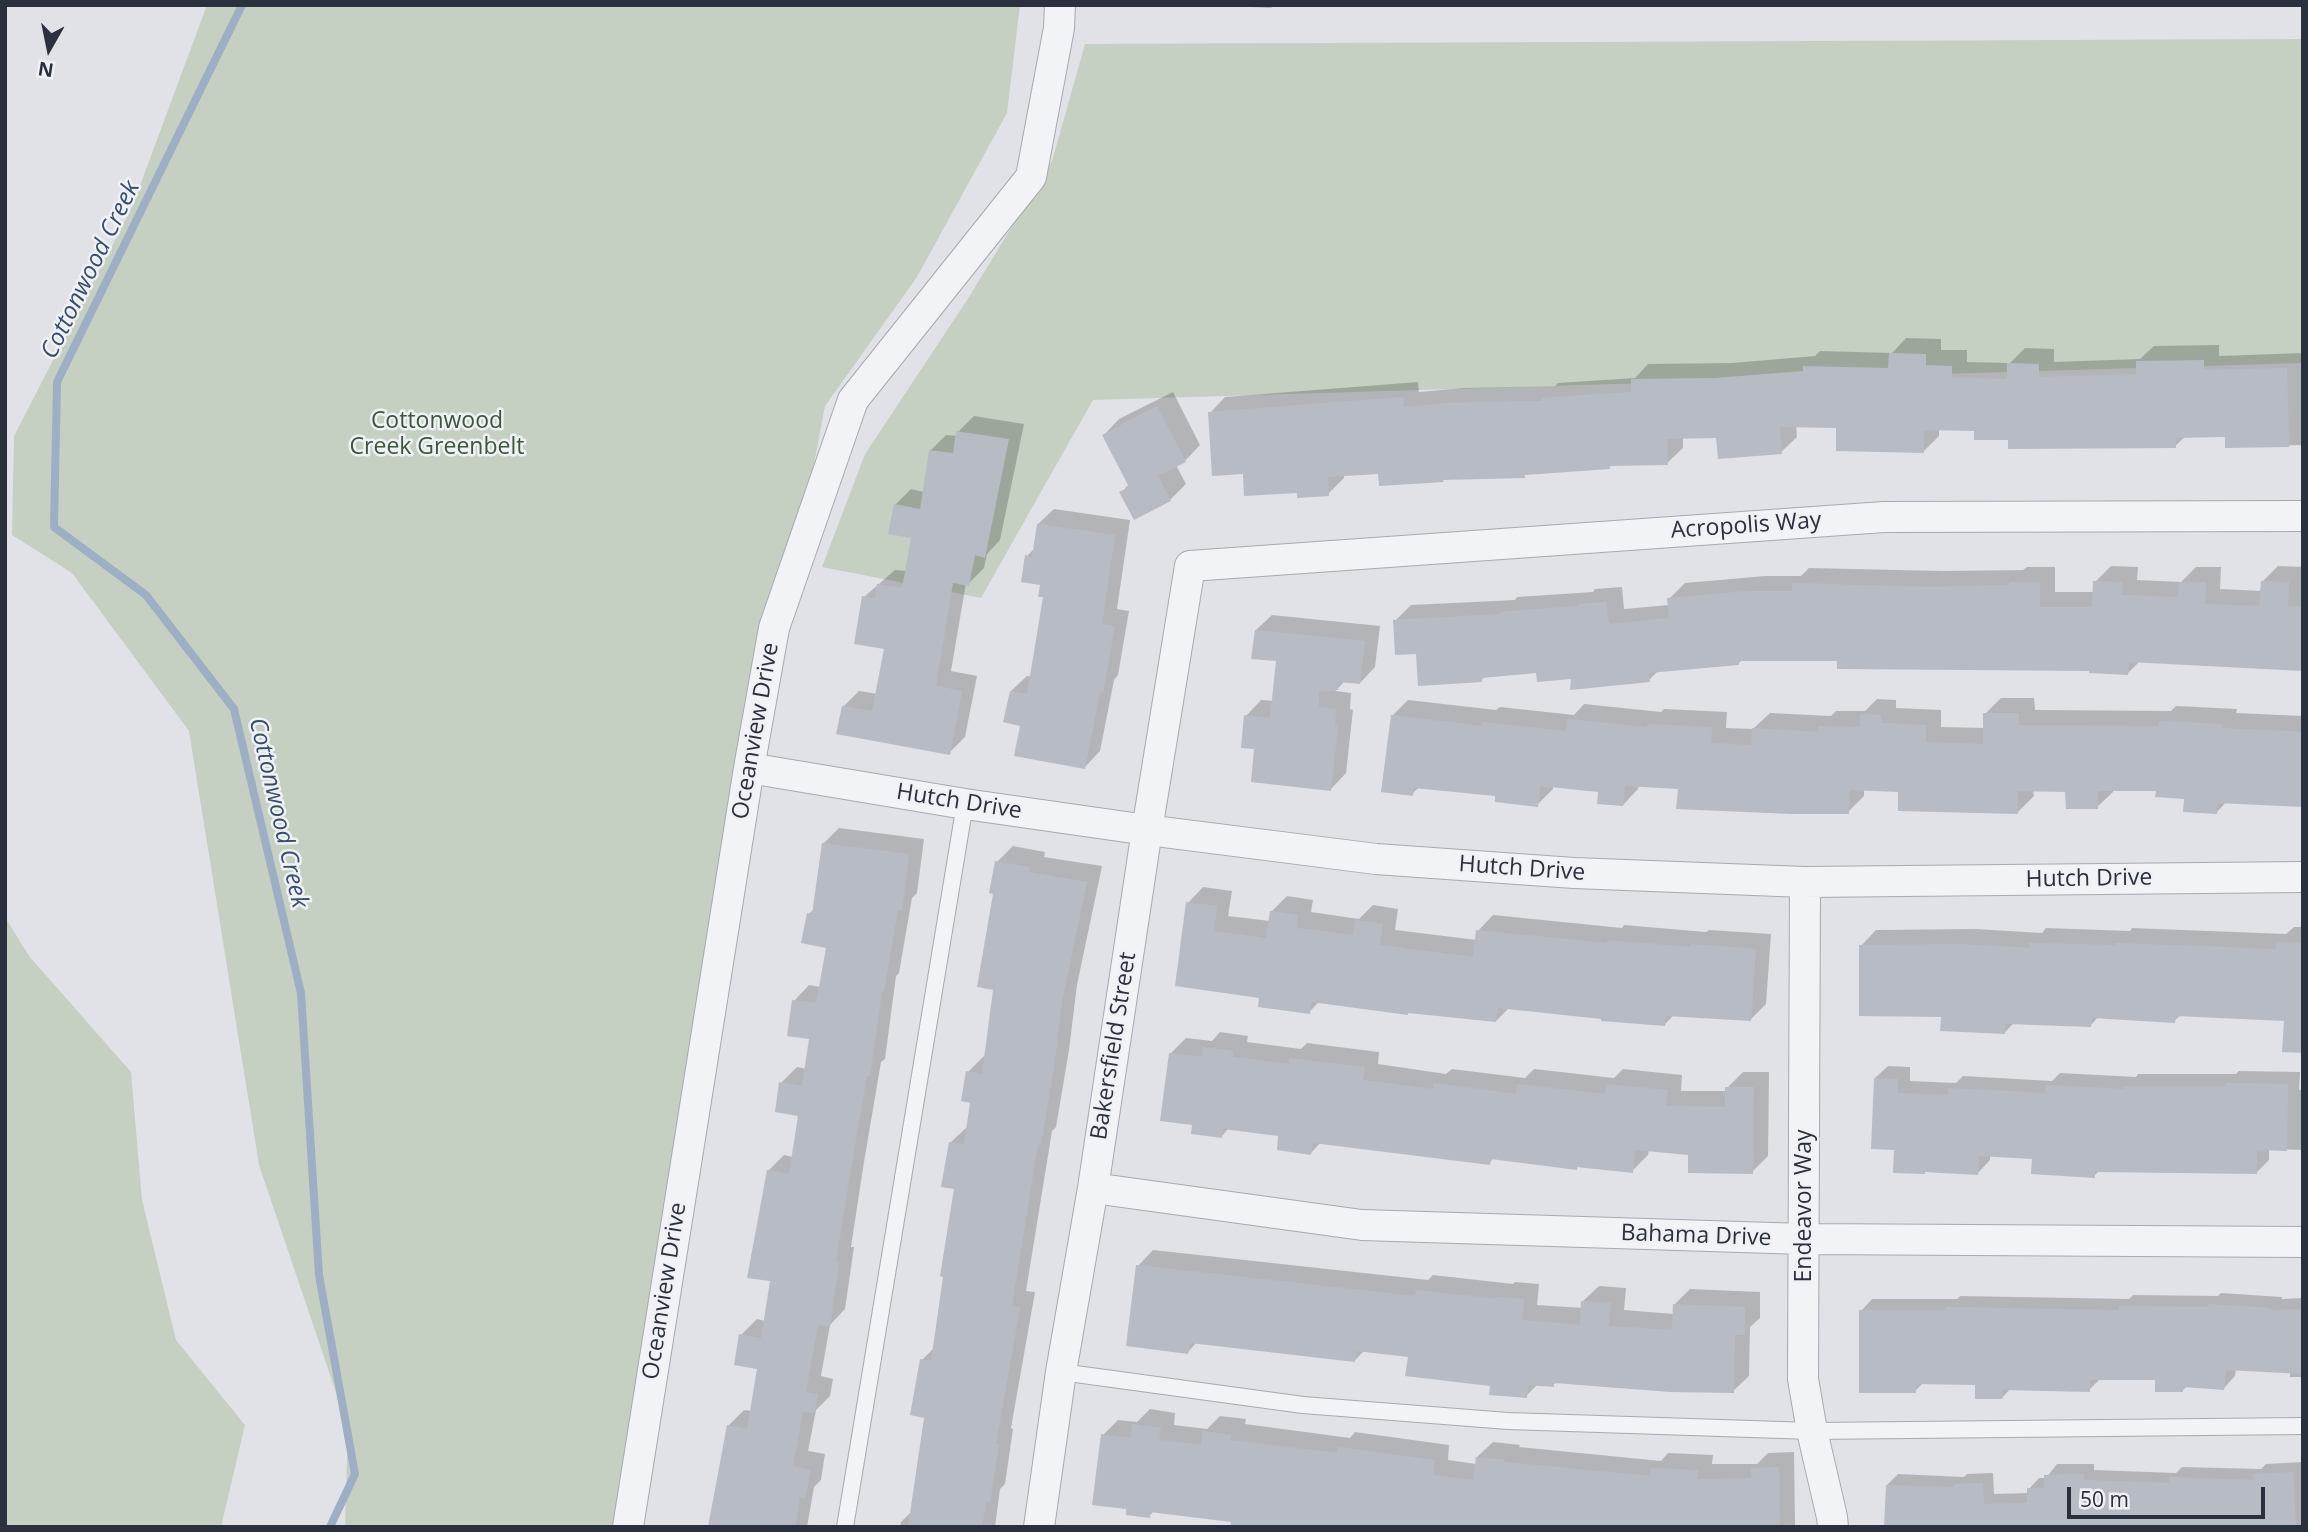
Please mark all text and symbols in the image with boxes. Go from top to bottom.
north arrow [14,14,84,84]
text: N [36,56,55,84]
water label: Cottonwood Creek [35,176,147,364]
park label: Cottonwood Creek Greenbelt [350,407,524,461]
street label: Acropolis Way [1670,507,1822,545]
street label: Oceanview Drive [727,640,785,822]
water label: Cottonwood Creek [242,715,314,911]
street label: Hutch Drive [894,778,1024,826]
street label: Hutch Drive [1458,851,1586,887]
street label: Hutch Drive [2025,864,2153,894]
street label: Bakersfield Street [1086,950,1142,1142]
street label: Endeavor Way [1790,1130,1818,1282]
street label: Oceanview Drive [637,1200,693,1382]
street label: Bahama Drive [1620,1220,1772,1252]
scale bar [2070,1472,2268,1516]
text: 50 m [2080,1485,2129,1513]

